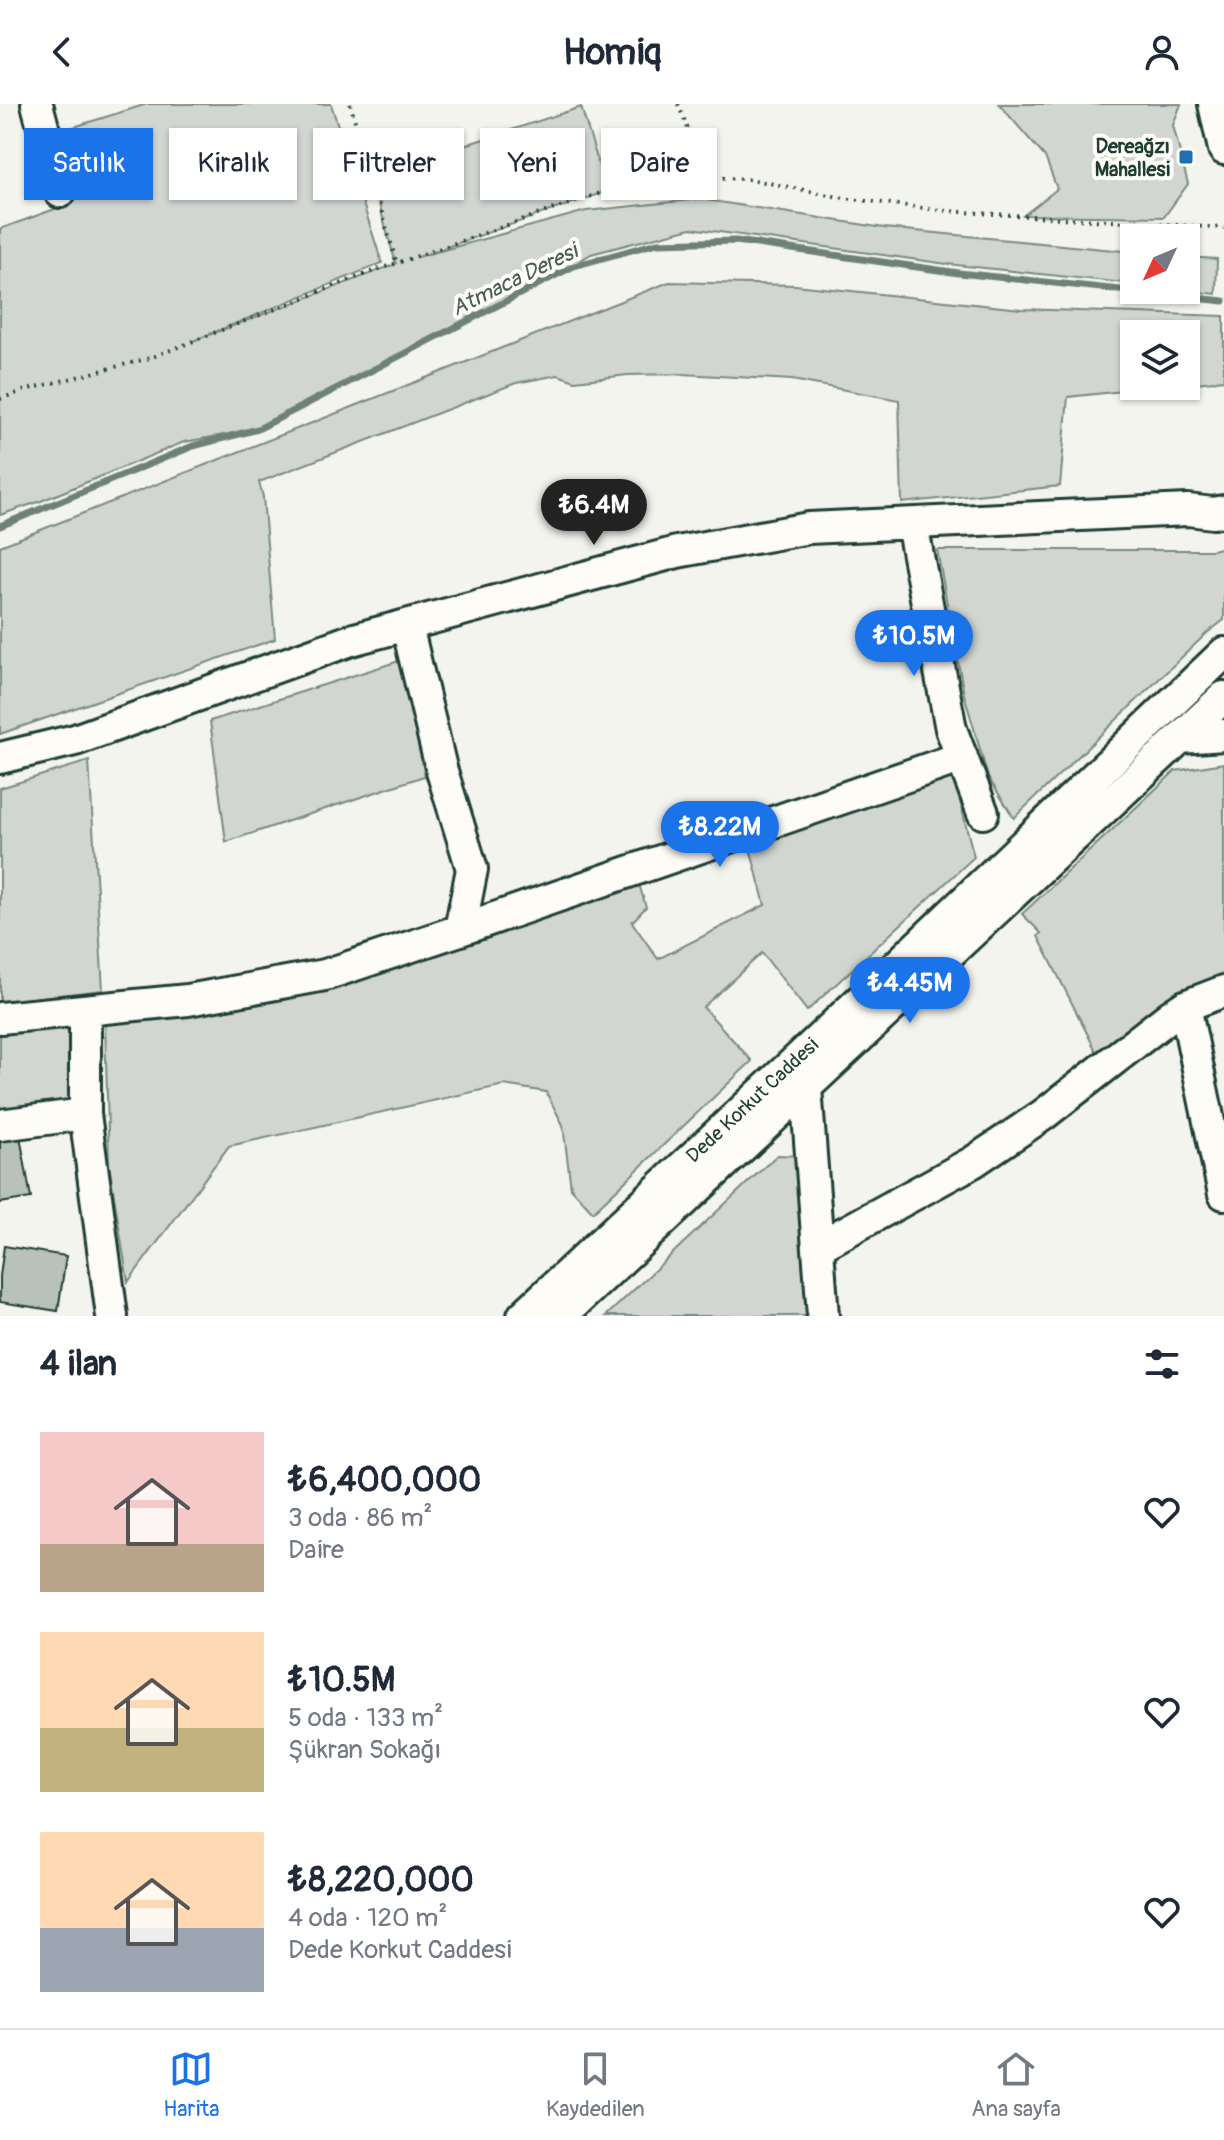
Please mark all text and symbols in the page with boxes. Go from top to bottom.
icon: back [40,30,84,74]
text: Homiq [563,30,661,75]
icon: person [1140,30,1184,74]
chip: Satılık [24,128,153,200]
chip: Kiralık [169,128,297,200]
chip: Filtreler [313,128,464,200]
chip: Yeni [480,128,585,200]
chip: Daire [601,128,717,200]
place label: Dereağzı Mahallesi [1095,134,1170,182]
marker: Dereağzı Mahallesi [1177,148,1195,166]
north arrow [1120,224,1200,304]
map controls [1120,224,1200,400]
water label: Atmaca Deresi [447,236,586,322]
button: layers [1120,320,1200,400]
pin: ₺6.4M [538,479,650,547]
text: ₺6.4M [559,489,629,521]
pin: ₺10.5M [849,610,979,678]
text: ₺10.5M [873,620,955,652]
pin: ₺8.22M [655,801,785,869]
text: ₺8.22M [679,811,761,843]
pin: ₺4.45M [845,957,975,1025]
text: ₺4.45M [868,967,952,999]
street label: Dede Korkut Caddesi [681,1033,824,1168]
icon: filters [1140,1342,1184,1386]
text: 4 ilan [40,1343,117,1386]
text: ₺6,400,000 [288,1459,481,1502]
icon: home [104,1464,200,1560]
icon: heart [1140,1490,1184,1534]
text: 3 oda · 86 m² [288,1502,433,1534]
text: Daire [288,1534,344,1566]
text: ₺10.5M [288,1659,395,1702]
icon: home [104,1664,200,1760]
icon: heart [1140,1690,1184,1734]
text: 5 oda · 133 m² [288,1702,443,1734]
text: Şükran Sokağı [288,1734,441,1766]
text: ₺8,220,000 [288,1859,474,1902]
icon: home [104,1864,200,1960]
icon: heart [1140,1890,1184,1934]
text: 4 oda · 120 m² [288,1902,447,1934]
text: Dede Korkut Caddesi [288,1934,512,1966]
tab: Harita [163,2047,219,2123]
tab: Kaydedilen [546,2047,645,2123]
tab: Ana sayfa [971,2047,1061,2123]

